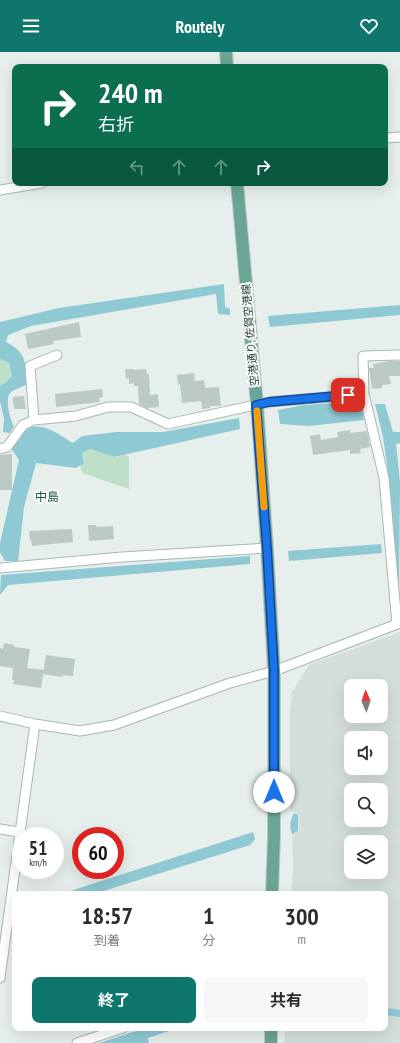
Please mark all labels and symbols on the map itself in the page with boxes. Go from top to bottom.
street label: 空港通り, 佐賀空港線 [239,283,261,387]
pin [331,378,365,412]
district label: 中島 [35,489,59,504]
north arrow [344,679,388,723]
position arrow [253,771,295,813]
speed limit sign: 60 [72,827,124,879]

